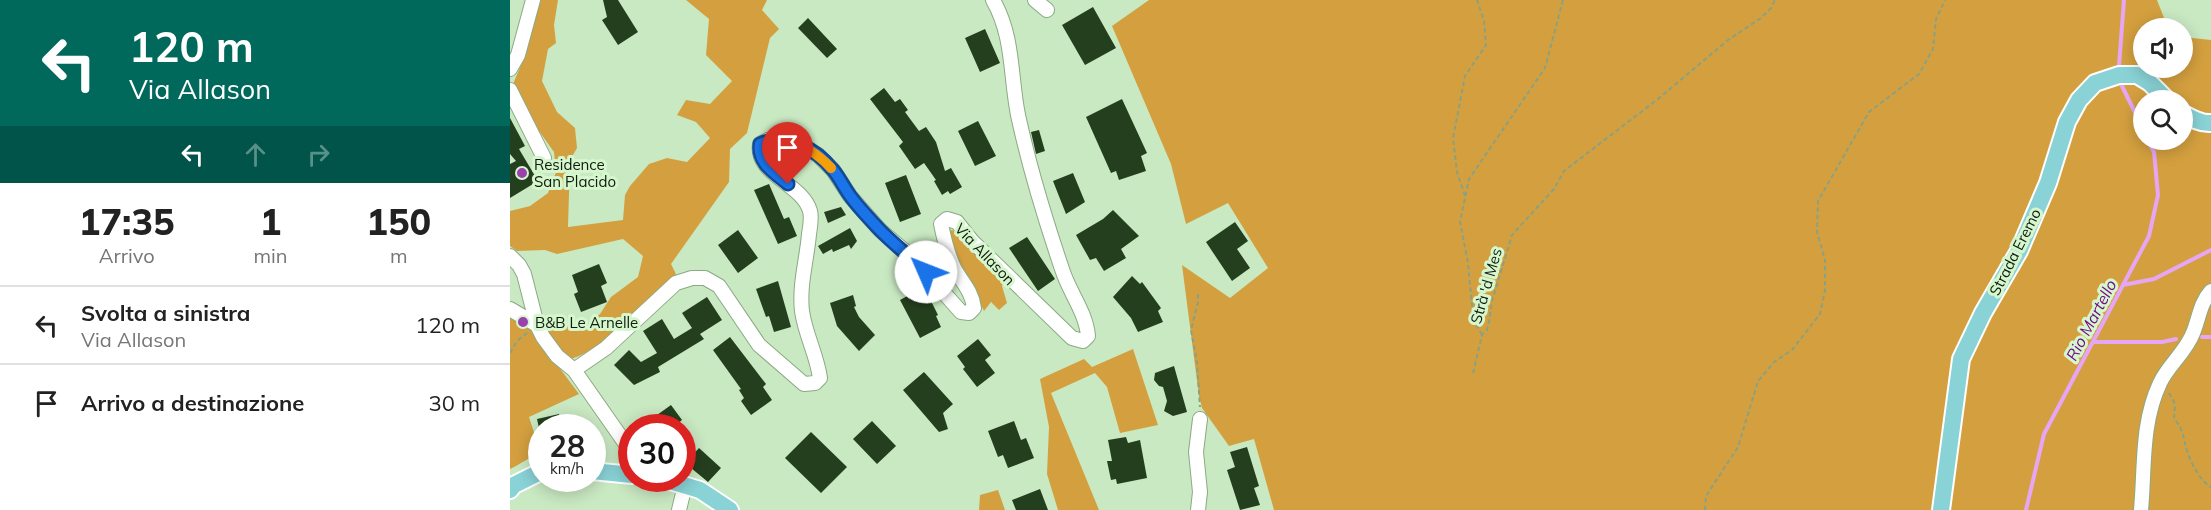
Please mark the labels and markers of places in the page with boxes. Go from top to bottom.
pin [762,122,813,184]
place label: Residence San Placido [534,155,616,191]
marker: Residence San Placido [515,166,529,180]
place label: B&B Le Arnelle [535,313,638,332]
marker: B&B Le Arnelle [516,315,530,329]

